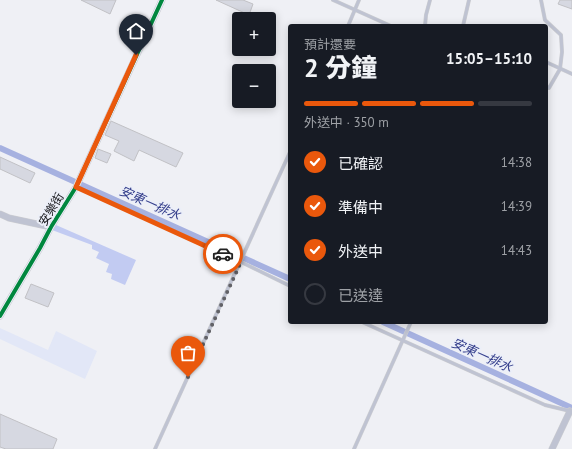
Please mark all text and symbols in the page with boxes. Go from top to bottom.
map controls [232,12,276,108]
button: + [232,12,276,56]
pin [119,14,153,55]
icon: home [125,20,147,42]
text: 預計還要 [304,36,356,53]
text: 15:05–15:10 [446,49,532,68]
text: 2 分鐘 [304,51,377,84]
button: − [232,64,276,108]
text: 外送中 · 350 m [304,114,389,131]
icon: check [304,151,326,173]
text: 已確認 [338,154,383,173]
text: 14:38 [501,154,532,171]
water label: 安東一排水 [117,182,184,224]
street label: 安樂街 [35,190,67,228]
icon: check [304,195,326,217]
text: 準備中 [338,198,383,217]
text: 14:39 [501,198,532,215]
courier [203,234,243,274]
icon: check [304,239,326,261]
text: 外送中 [338,242,383,261]
text: 14:43 [501,242,532,259]
icon: car [212,243,234,265]
text: 已送達 [338,286,383,305]
water label: 安東一排水 [449,334,516,376]
pin [171,336,205,377]
icon: bag [177,342,199,364]

